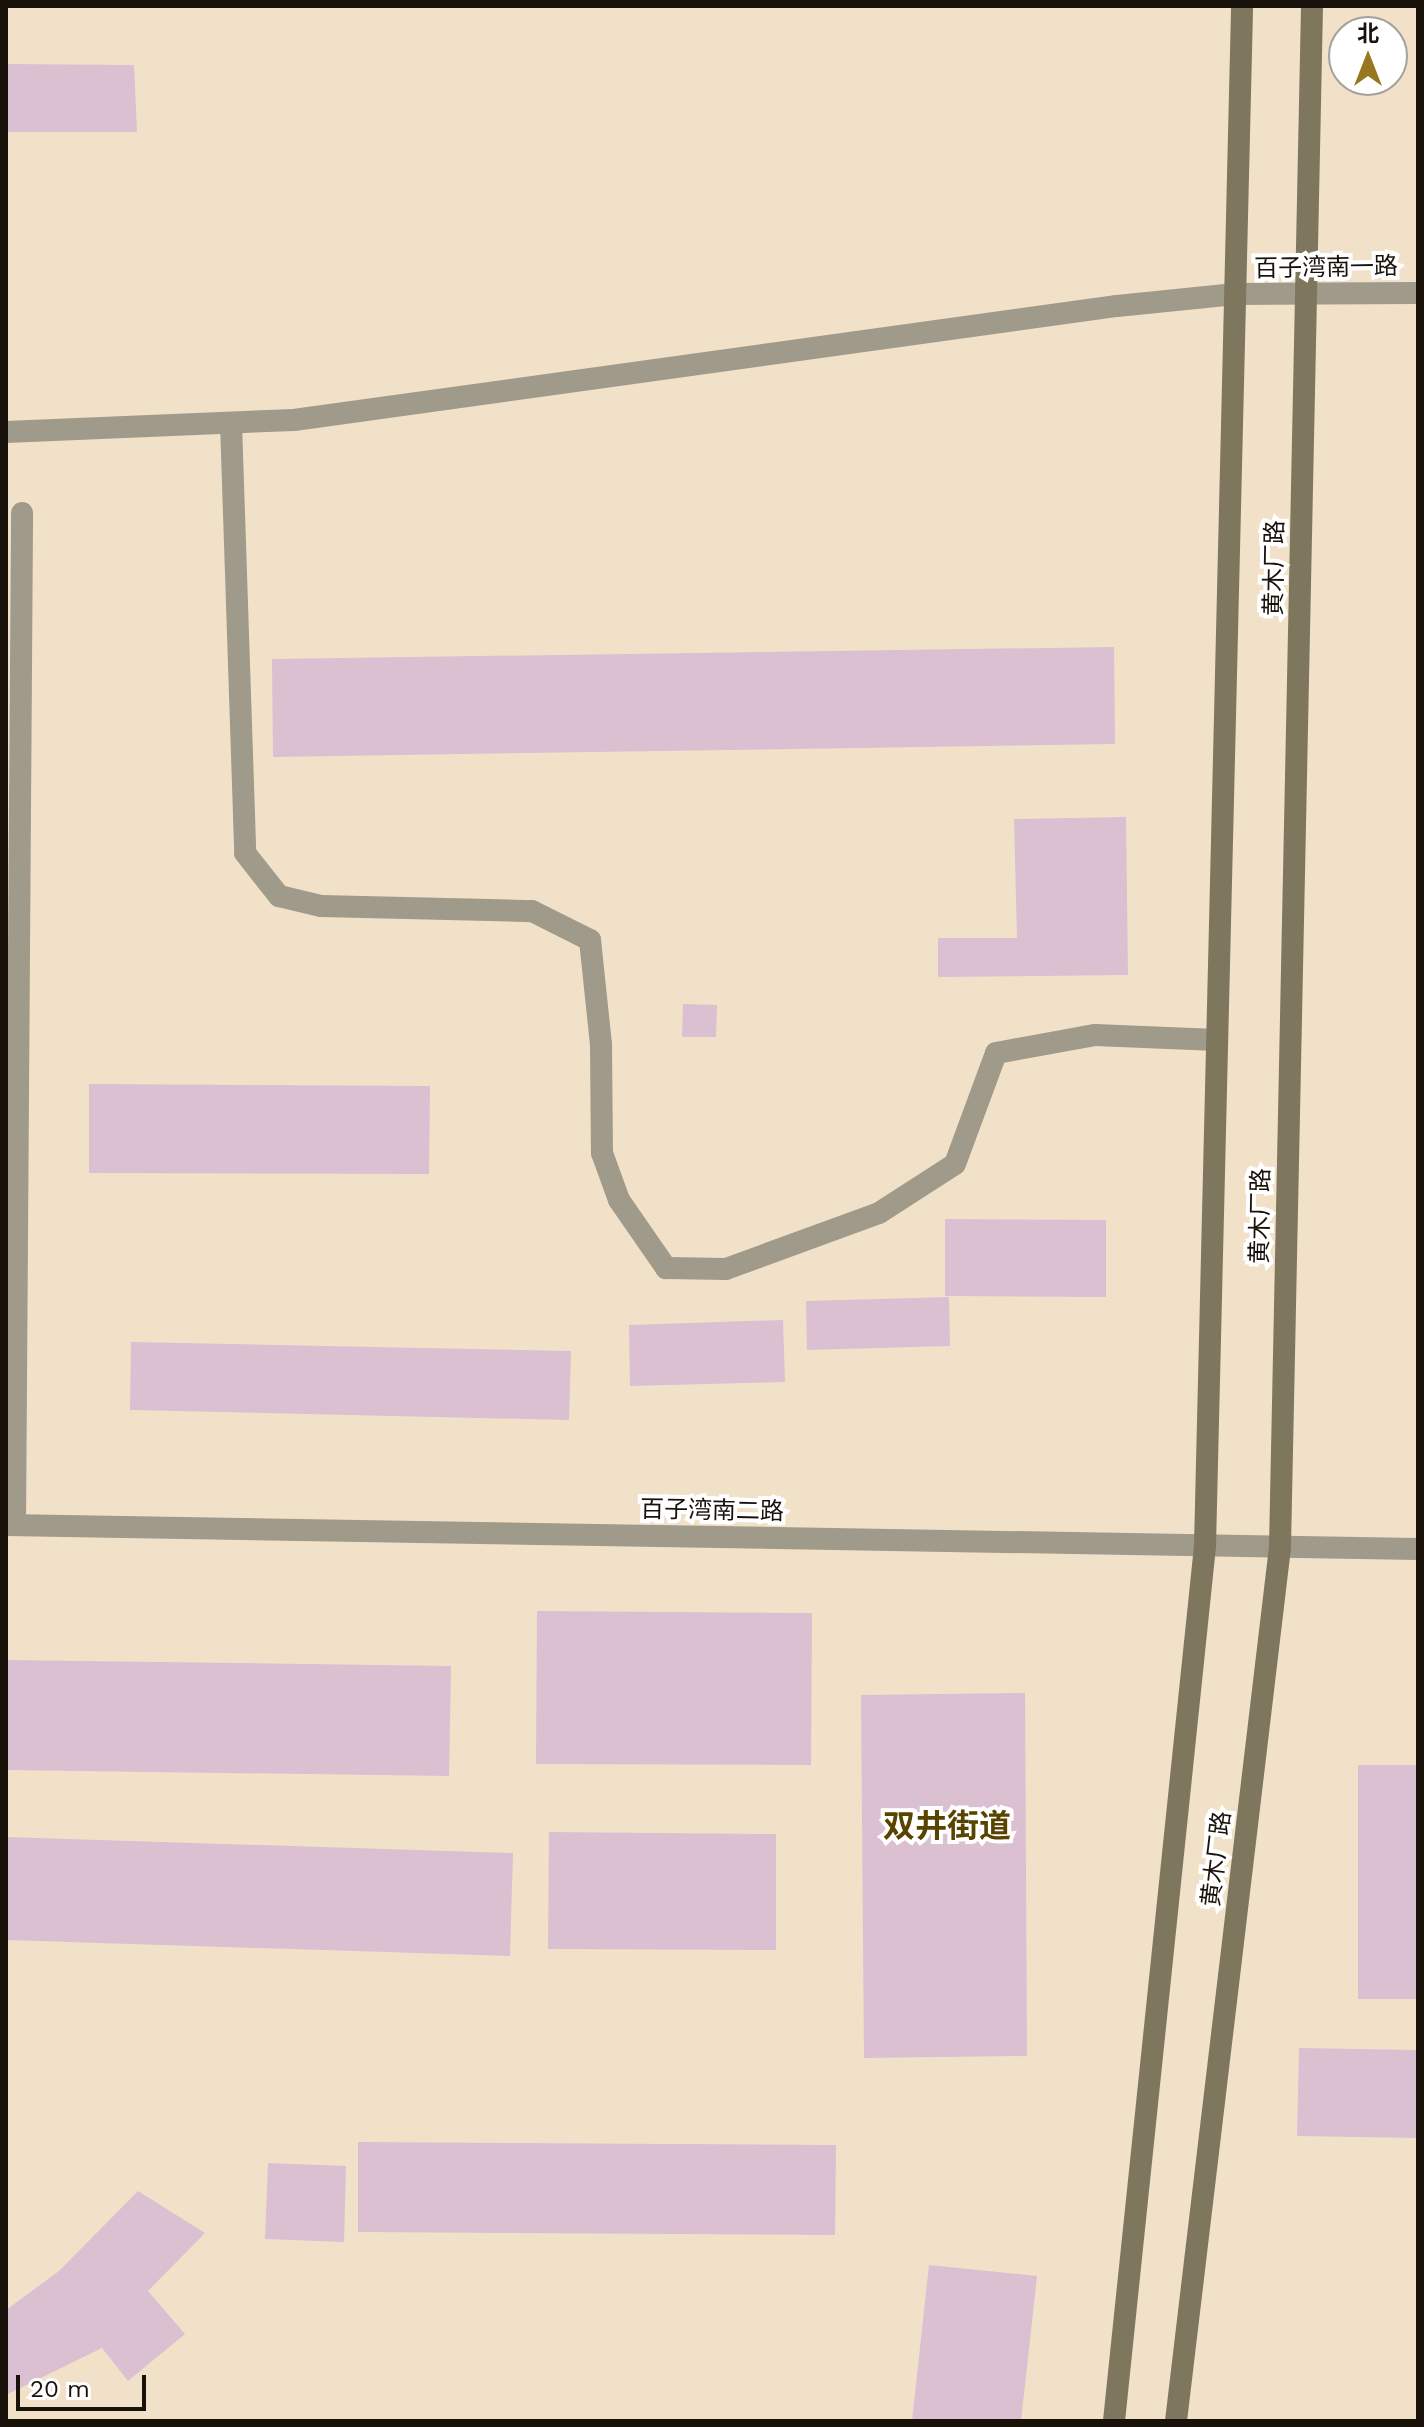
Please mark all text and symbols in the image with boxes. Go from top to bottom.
north arrow [1328,16,1408,96]
text: 北 [1357,21,1379,46]
street label: 百子湾南一路 [1254,252,1398,284]
street label: 黄木厂路 [1260,520,1290,616]
street label: 黄木厂路 [1246,1168,1276,1264]
street label: 百子湾南二路 [640,1495,784,1527]
district label: 双井街道 [883,1807,1011,1845]
street label: 黄木厂路 [1197,1810,1237,1908]
scale bar [20,2359,150,2409]
text: 20 m [30,2375,90,2403]

